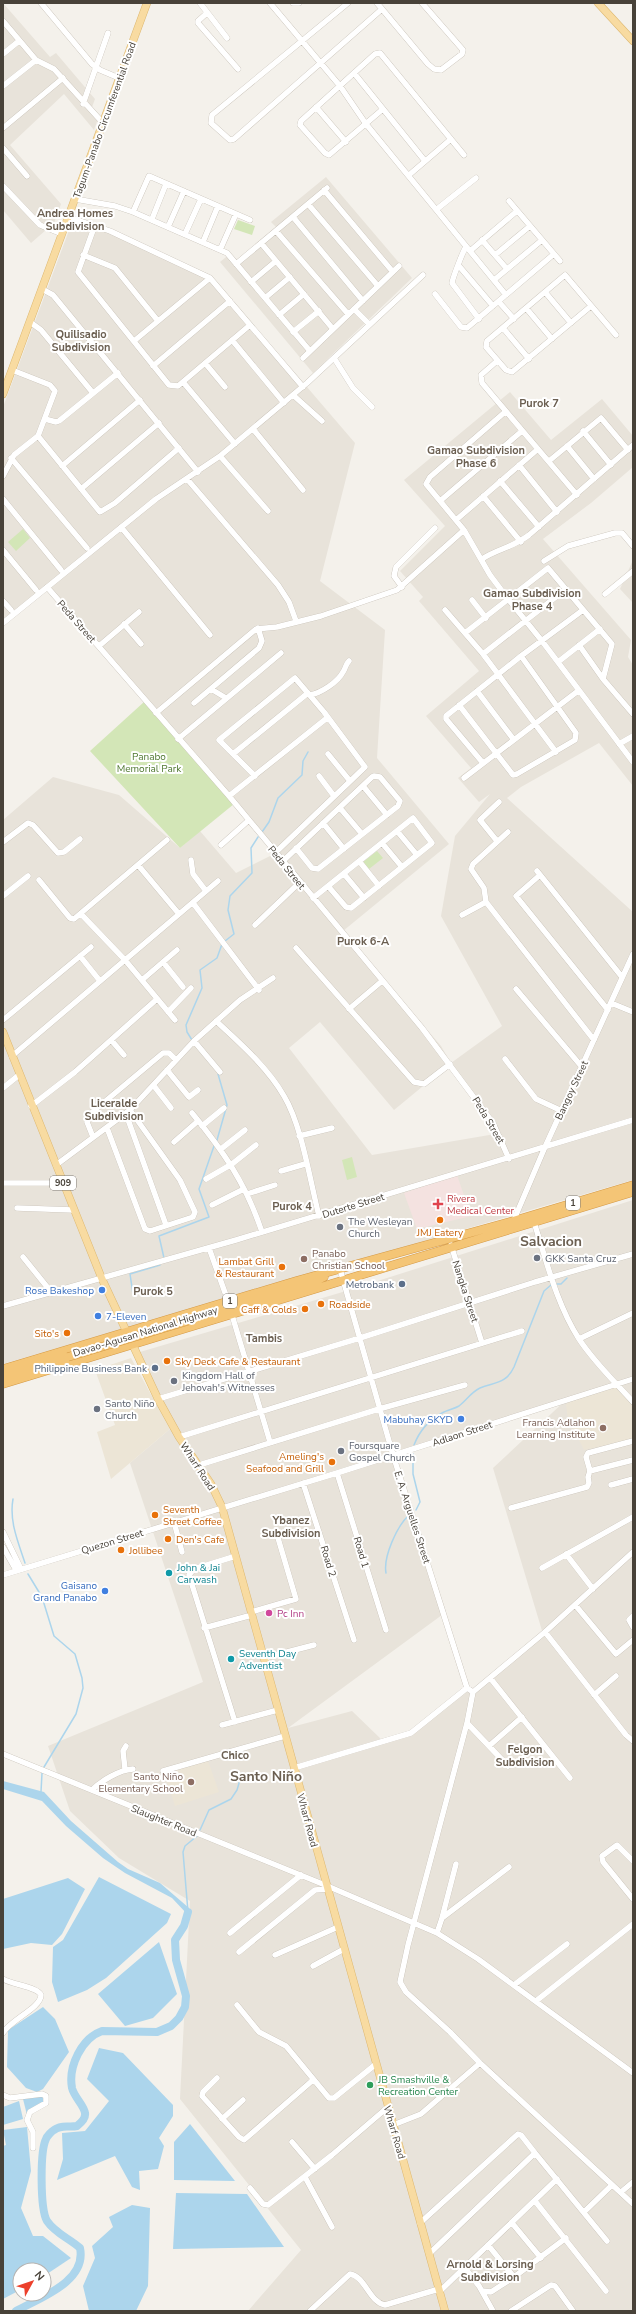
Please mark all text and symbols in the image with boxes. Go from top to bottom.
street label: Tagum-Panabo Circumferential Road [70,40,140,200]
district label: Andrea Homes Subdivision [37,206,113,234]
district label: Quilisadio Subdivision [52,327,110,355]
district label: Purok 7 [519,396,559,411]
district label: Gamao Subdivision Phase 6 [427,443,525,471]
district label: Gamao Subdivision Phase 4 [483,586,581,614]
street label: Peda Street [54,597,99,646]
park label: Panabo Memorial Park [117,750,182,776]
street label: Peda Street [264,843,308,893]
district label: Purok 6-A [337,934,390,949]
street label: Bangoy Street [552,1058,592,1122]
street label: Peda Street [469,1094,508,1147]
district label: Liceralde Subdivision [85,1096,143,1124]
road number: 909 [50,1176,76,1190]
street label: Duterte Street [321,1190,387,1222]
place label: Rivera Medical Center [447,1192,515,1218]
road number: 1 [566,1196,580,1210]
marker: Rivera Medical Center [432,1198,444,1210]
district label: Purok 4 [272,1199,312,1214]
place label: The Wesleyan Church [348,1215,412,1241]
marker: JMJ Eatery [435,1215,445,1225]
marker: The Wesleyan Church [335,1222,345,1232]
place label: JMJ Eatery [416,1226,464,1240]
district label: Salvacion [520,1232,582,1251]
place label: Panabo Christian School [312,1247,385,1273]
place label: GKK Santa Cruz [545,1252,617,1266]
marker: GKK Santa Cruz [532,1253,542,1263]
marker: Panabo Christian School [299,1254,309,1264]
place label: Lambat Grill & Restaurant [215,1255,274,1281]
street label: Nangka Street [448,1259,482,1325]
marker: Lambat Grill & Restaurant [277,1262,287,1272]
place label: Metrobank [346,1278,395,1292]
marker: Metrobank [397,1279,407,1289]
place label: Rose Bakeshop [25,1284,94,1298]
district label: Purok 5 [133,1284,173,1299]
marker: Rose Bakeshop [97,1285,107,1295]
road number: 1 [223,1294,237,1308]
place label: Roadside [329,1298,371,1312]
marker: Roadside [316,1299,326,1309]
street label: Davao-Agusan National Highway [71,1303,220,1361]
place label: Caff & Colds [241,1303,297,1317]
marker: Caff & Colds [300,1304,310,1314]
place label: 7-Eleven [106,1310,146,1324]
marker: 7-Eleven [93,1311,103,1321]
place label: Sito's [35,1327,59,1341]
marker: Sito's [62,1328,72,1338]
district label: Tambis [246,1331,282,1346]
place label: Sky Deck Cafe & Restaurant [175,1355,301,1369]
marker: Sky Deck Cafe & Restaurant [162,1356,172,1366]
place label: Philippine Business Bank [34,1362,148,1376]
marker: Philippine Business Bank [150,1363,160,1373]
place label: Kingdom Hall of Jehovah's Witnesses [181,1369,275,1395]
marker: Kingdom Hall of Jehovah's Witnesses [169,1376,179,1386]
place label: Santo Niño Church [105,1397,155,1423]
marker: Santo Niño Church [92,1404,102,1414]
place label: Mabuhay SKYD [383,1413,453,1427]
marker: Mabuhay SKYD [456,1414,466,1424]
place label: Francis Adlahon Learning Institute [517,1416,595,1442]
street label: Adlaon Street [430,1417,495,1450]
marker: Francis Adlahon Learning Institute [598,1423,608,1433]
place label: Foursquare Gospel Church [349,1439,415,1465]
street label: Wharf Road [176,1440,218,1494]
marker: Foursquare Gospel Church [336,1446,346,1456]
place label: Ameling's Seafood and Grill [246,1450,324,1476]
marker: Ameling's Seafood and Grill [327,1457,337,1467]
street label: E. A. Arguelles Street [390,1469,434,1566]
place label: Seventh Street Coffee [163,1503,222,1529]
marker: Seventh Street Coffee [150,1510,160,1520]
district label: Ybanez Subdivision [262,1513,320,1541]
street label: Quezon Street [80,1526,146,1558]
place label: Den's Cafe [176,1533,224,1547]
marker: Den's Cafe [163,1534,173,1544]
street label: Road 1 [350,1535,372,1570]
place label: Jollibee [128,1544,163,1558]
street label: Road 2 [317,1544,339,1579]
marker: Jollibee [116,1545,126,1555]
place label: John & Jai Carwash [176,1561,220,1587]
marker: John & Jai Carwash [164,1568,174,1578]
place label: Gaisano Grand Panabo [33,1579,97,1605]
marker: Gaisano Grand Panabo [100,1586,110,1596]
place label: Pc Inn [277,1607,304,1621]
marker: Pc Inn [264,1608,274,1618]
place label: Seventh Day Adventist [239,1647,297,1673]
marker: Seventh Day Adventist [226,1654,236,1664]
district label: Felgon Subdivision [496,1742,554,1770]
district label: Chico [221,1748,249,1763]
district label: Santo Niño [230,1767,302,1786]
place label: Santo Niño Elementary School [98,1770,183,1796]
marker: Santo Niño Elementary School [186,1777,196,1787]
street label: Wharf Road [293,1792,321,1849]
street label: Slaughter Road [129,1801,199,1841]
place label: JB Smashville & Recreation Center [377,2073,458,2099]
marker: JB Smashville & Recreation Center [365,2080,375,2090]
street label: Wharf Road [380,2104,408,2161]
district label: Arnold & Lorsing Subdivision [446,2257,534,2285]
north arrow [12,2262,52,2302]
text: N [31,2268,48,2284]

